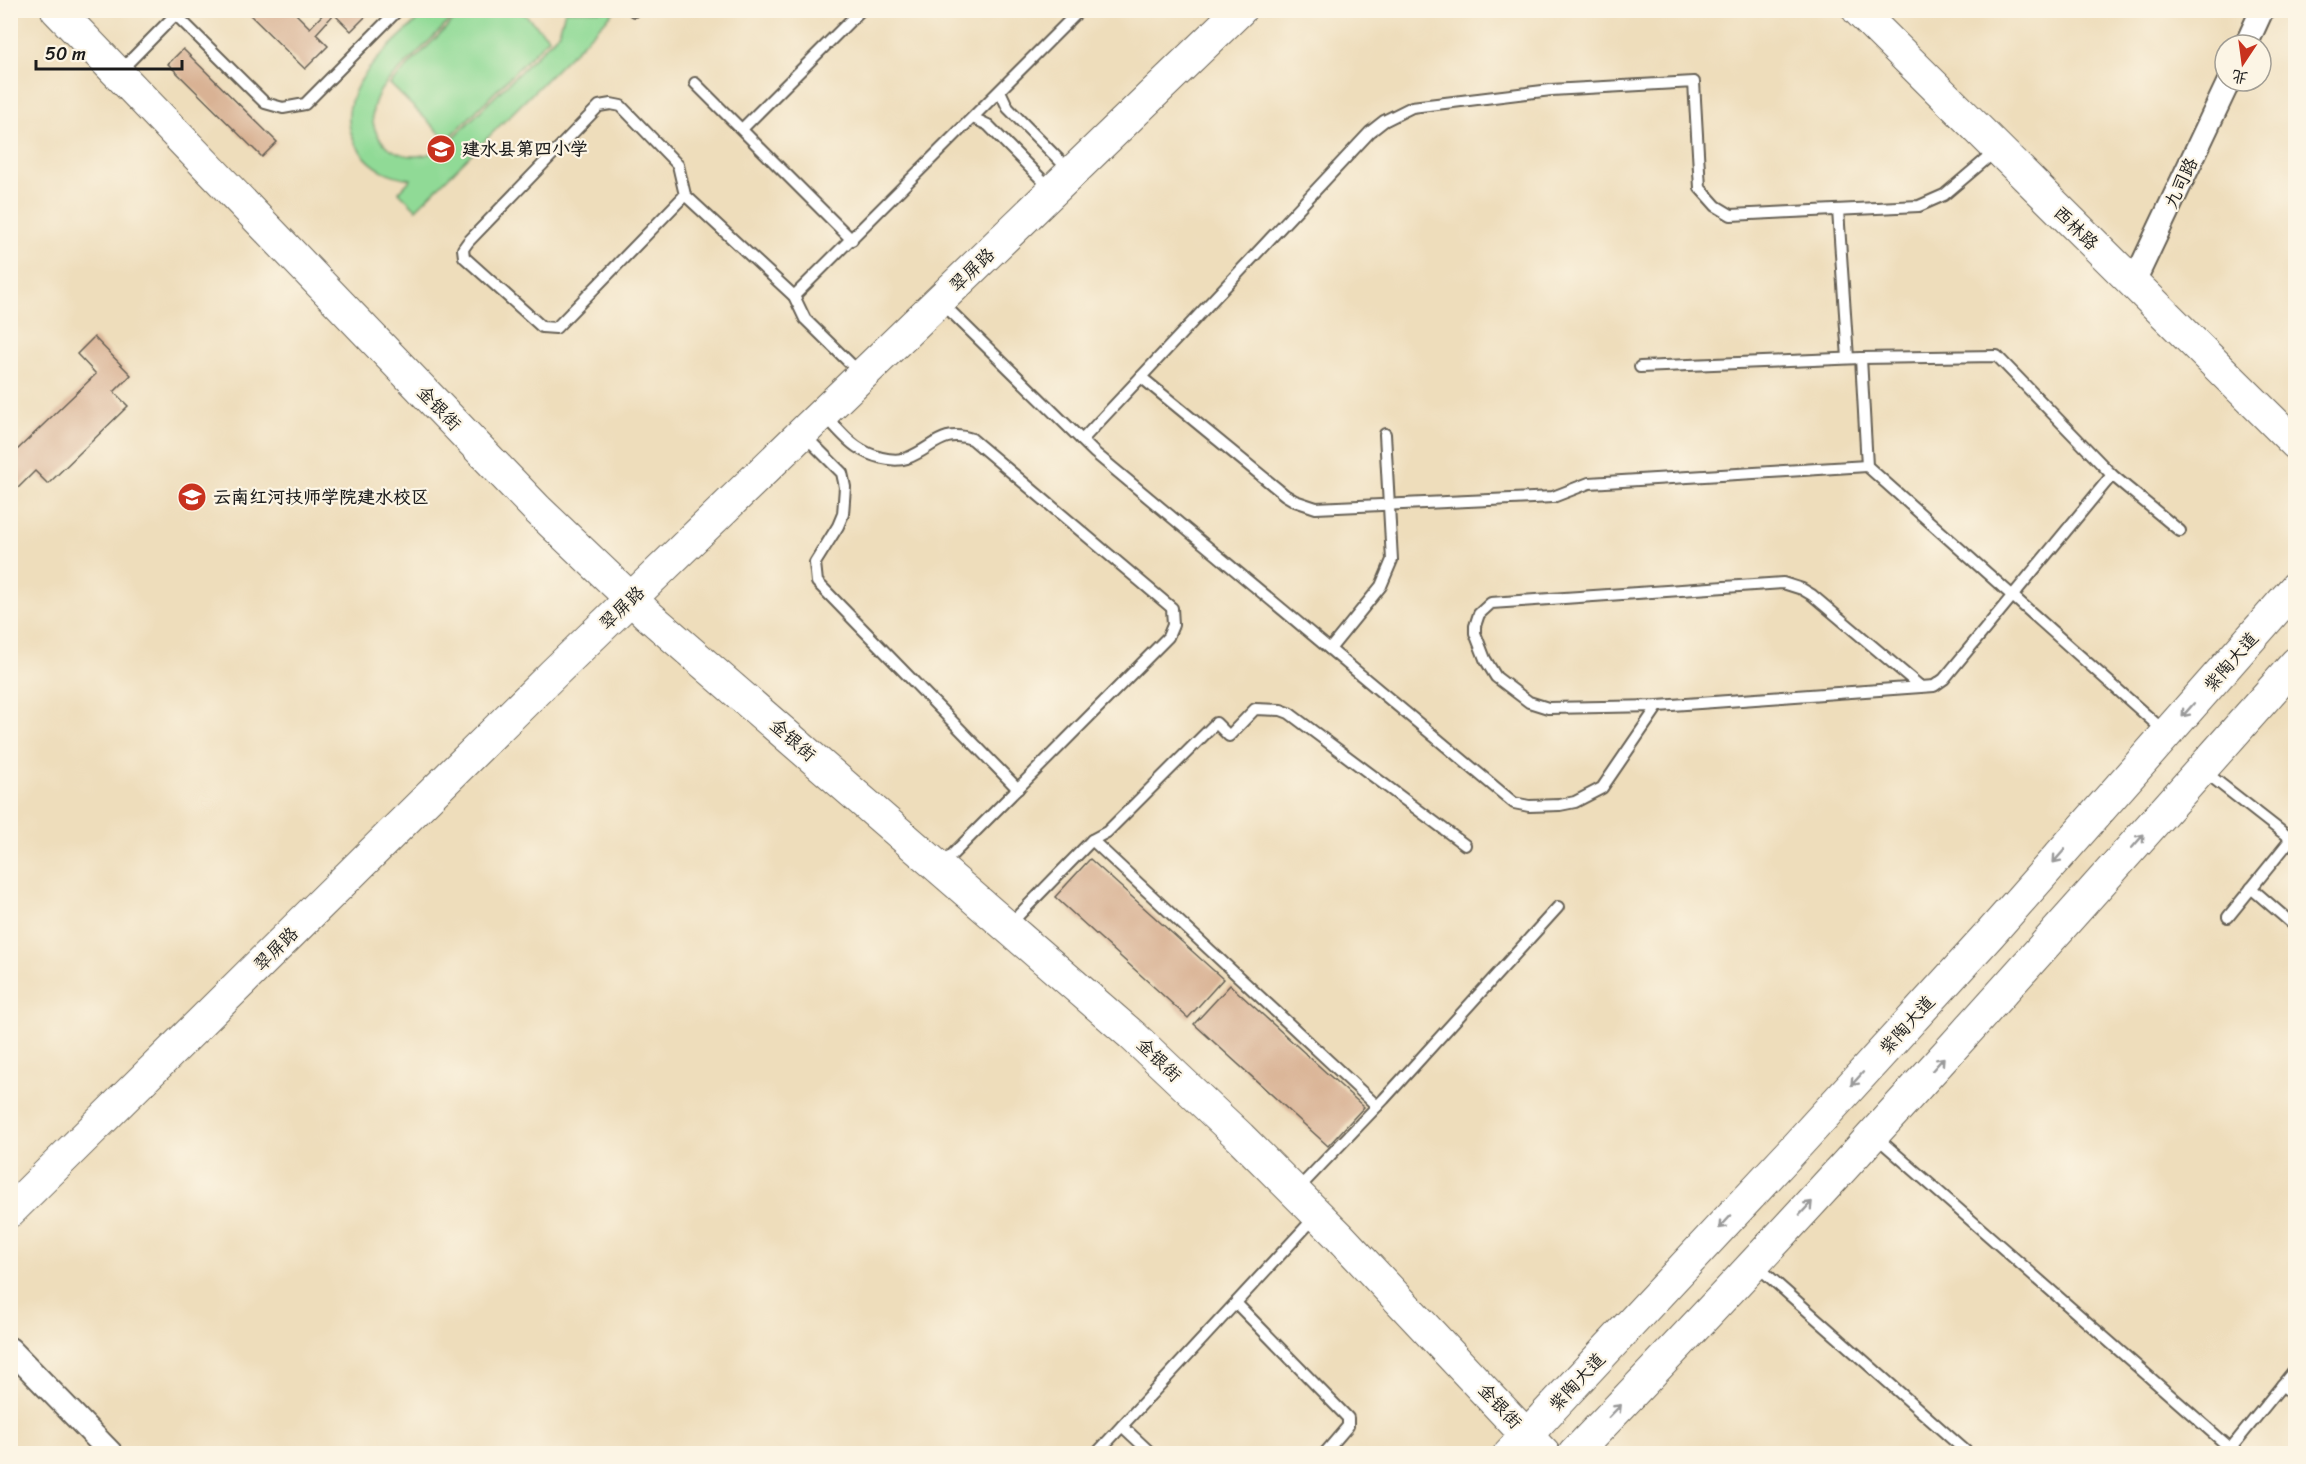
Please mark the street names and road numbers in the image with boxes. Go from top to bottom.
street label: 九司路 [2155,152,2207,214]
street label: 西林路 [2045,198,2107,258]
street label: 翠屏路 [941,240,1003,300]
street label: 金银街 [409,377,469,439]
street label: 翠屏路 [591,578,653,638]
street label: 紫陶大道 [2195,624,2267,700]
street label: 金银街 [762,710,824,770]
street label: 翠屏路 [246,919,306,979]
street label: 紫陶大道 [1871,988,1943,1062]
street label: 金银街 [1128,1030,1190,1090]
street label: 紫陶大道 [1541,1345,1613,1419]
street label: 金银街 [1470,1375,1530,1437]

